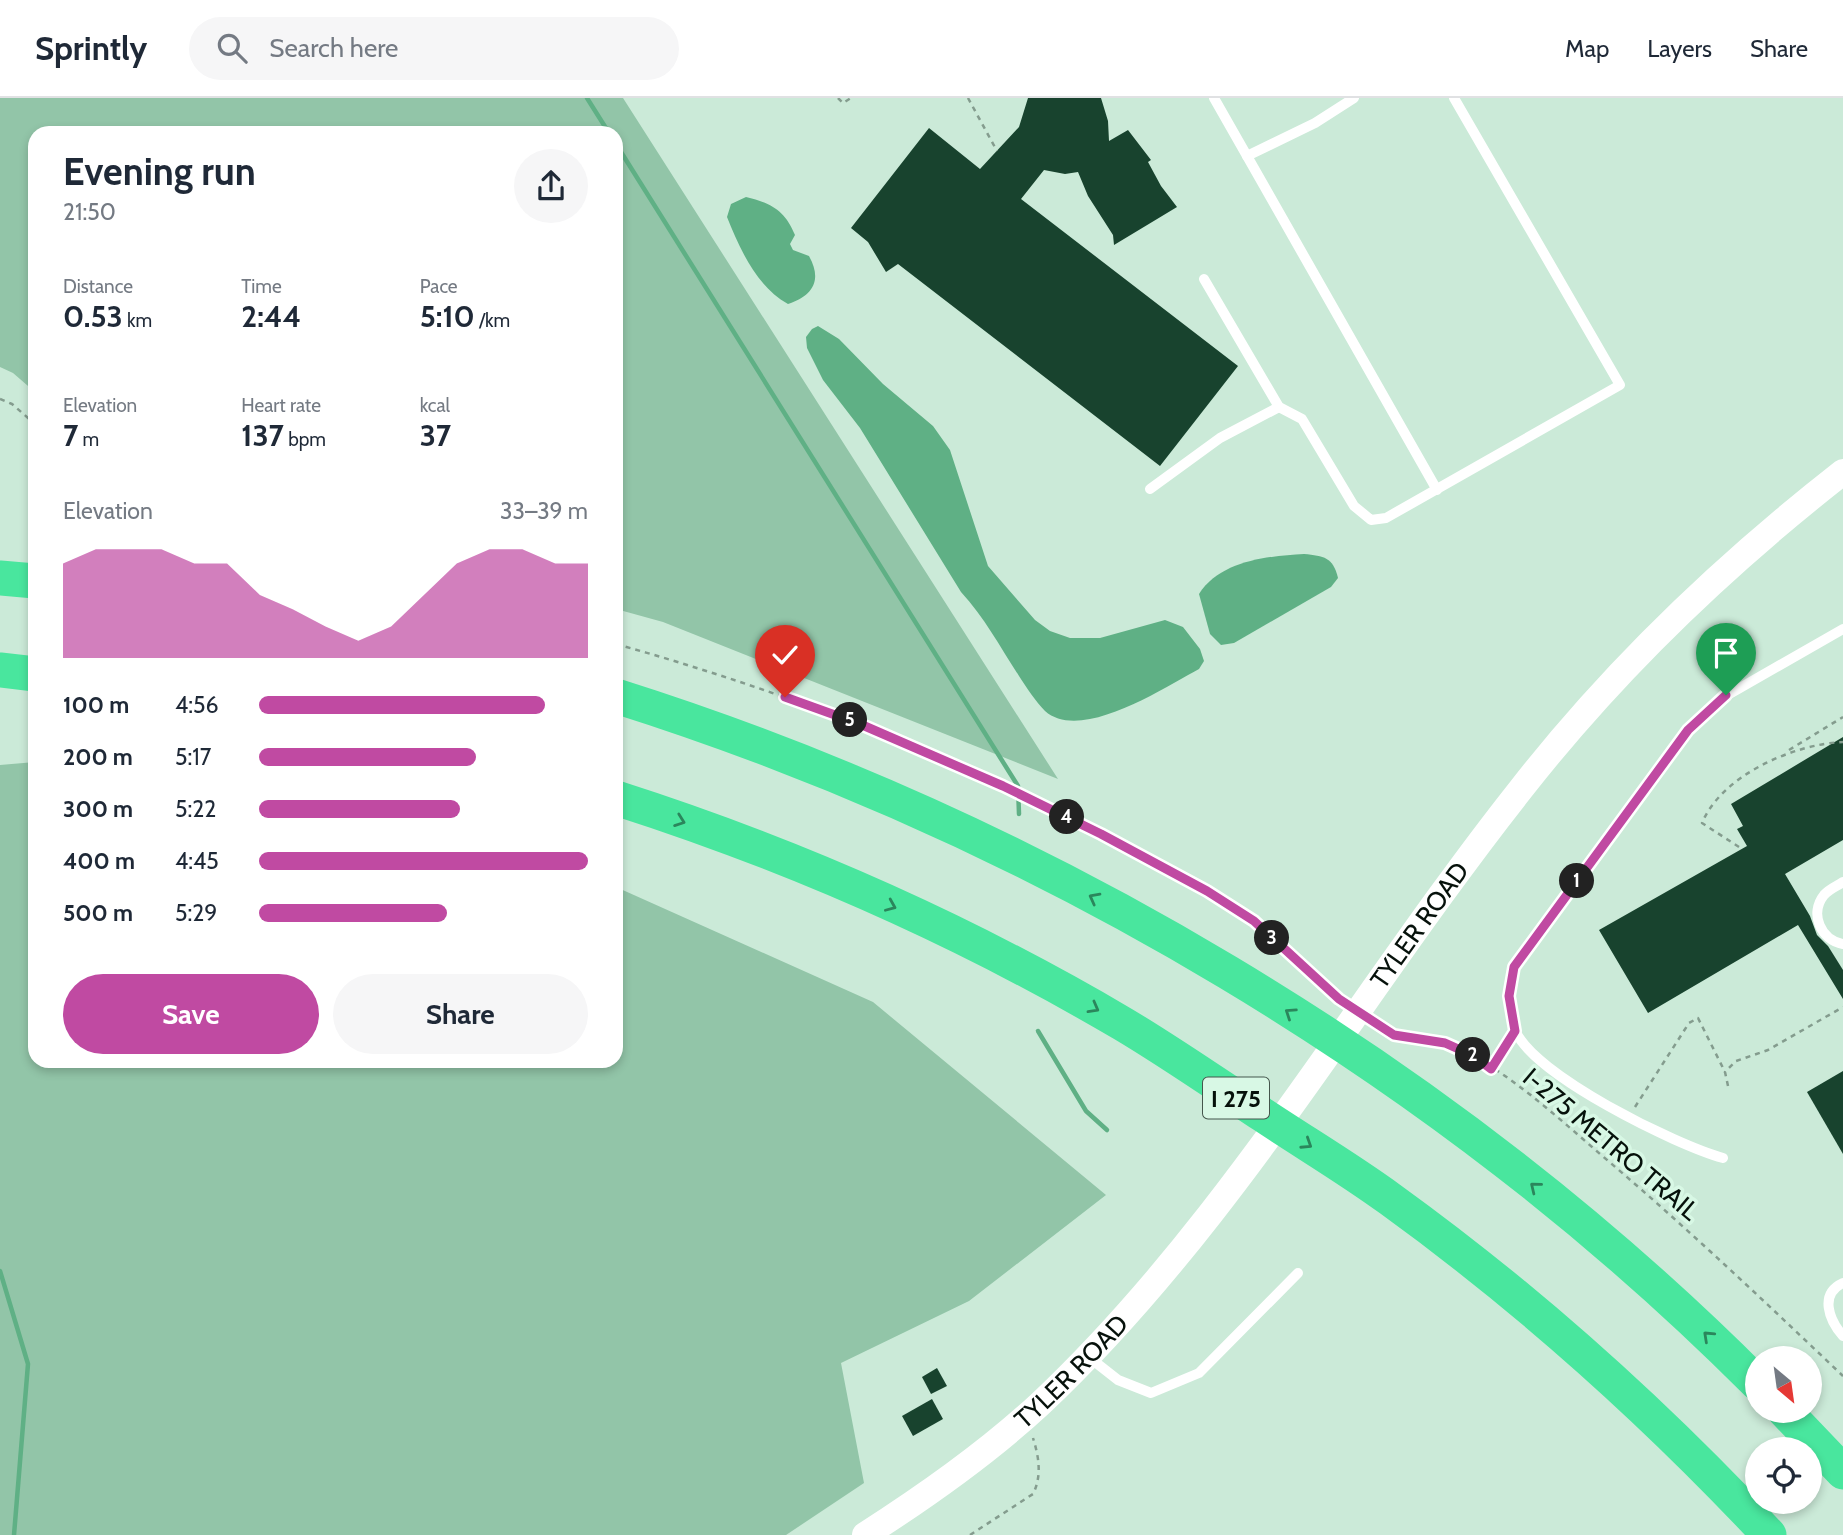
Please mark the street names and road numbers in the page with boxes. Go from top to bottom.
street label: TYLER ROAD [1363,856,1476,995]
street label: I-275 METRO TRAIL [1517,1061,1705,1227]
road number: I 275 [1203,1078,1269,1118]
street label: TYLER ROAD [1008,1308,1135,1435]

